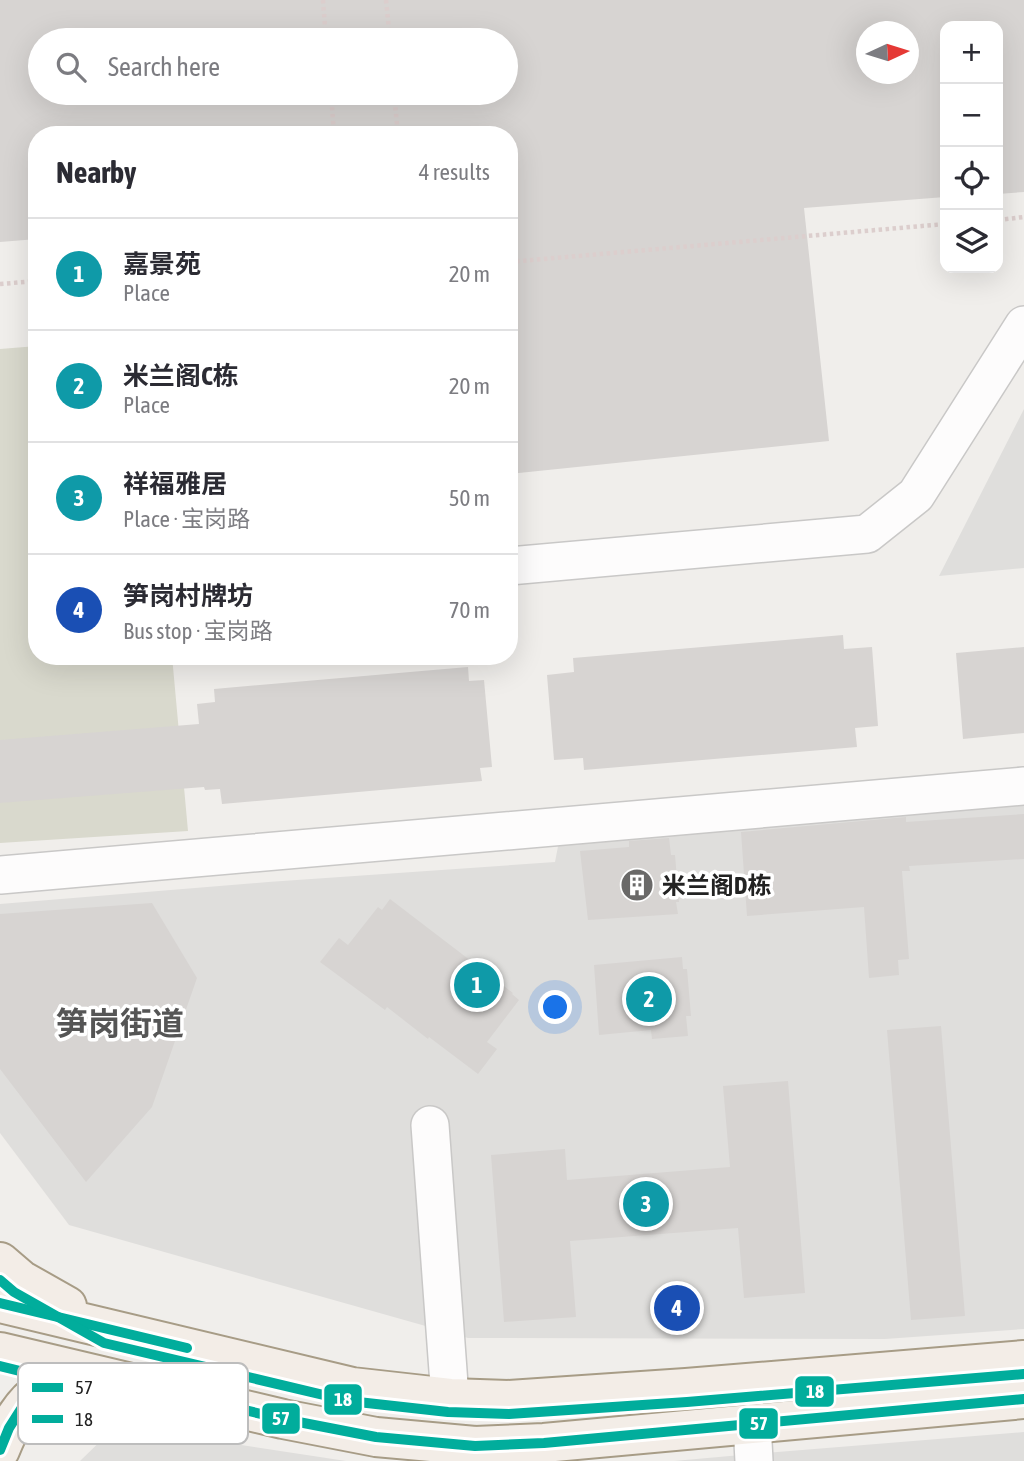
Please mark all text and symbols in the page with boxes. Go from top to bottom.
north arrow [856,21,919,84]
map controls [940,21,1003,273]
button: + [940,21,1003,84]
search box [28,28,518,105]
icon: search [52,48,90,86]
text: Search here [108,52,220,82]
button: − [940,84,1003,147]
button: locate [940,147,1003,210]
text: Nearby [56,155,136,189]
text: 4 results [419,159,490,185]
button: layers [940,210,1003,273]
text: 嘉景苑 [123,249,201,279]
text: 1 [74,261,84,287]
text: 20 m [449,261,490,287]
text: Place [123,280,170,306]
text: 米兰阁C栋 [123,361,239,391]
text: 2 [74,373,84,399]
text: 20 m [449,373,490,399]
text: Place [123,392,170,418]
text: 祥福雅居 [123,469,227,499]
text: 3 [74,485,84,511]
text: 50 m [449,485,490,511]
text: Place · 宝岗路 [123,506,250,532]
text: 笋岗村牌坊 [123,581,253,611]
text: 4 [74,597,84,623]
text: 70 m [449,597,490,623]
text: Bus stop · 宝岗路 [123,618,273,644]
building icon: 米兰阁D栋 [618,866,656,904]
place label: 米兰阁D栋 [662,872,771,899]
pin: 1 [454,959,500,1011]
pin: 2 [626,973,672,1025]
your location [538,990,572,1024]
district label: 笋岗街道 [56,1005,184,1042]
pin: 3 [623,1178,669,1230]
pin: 4 [654,1282,700,1334]
legend [18,1363,248,1444]
line badge: 18 [794,1375,835,1408]
text: 57 [75,1376,93,1398]
text: 18 [806,1380,824,1402]
line badge: 18 [323,1383,363,1416]
text: 18 [334,1388,352,1410]
line badge: 57 [261,1402,301,1435]
text: 57 [272,1407,290,1429]
line badge: 57 [738,1407,779,1440]
text: 18 [75,1408,93,1430]
text: 57 [750,1412,768,1434]

